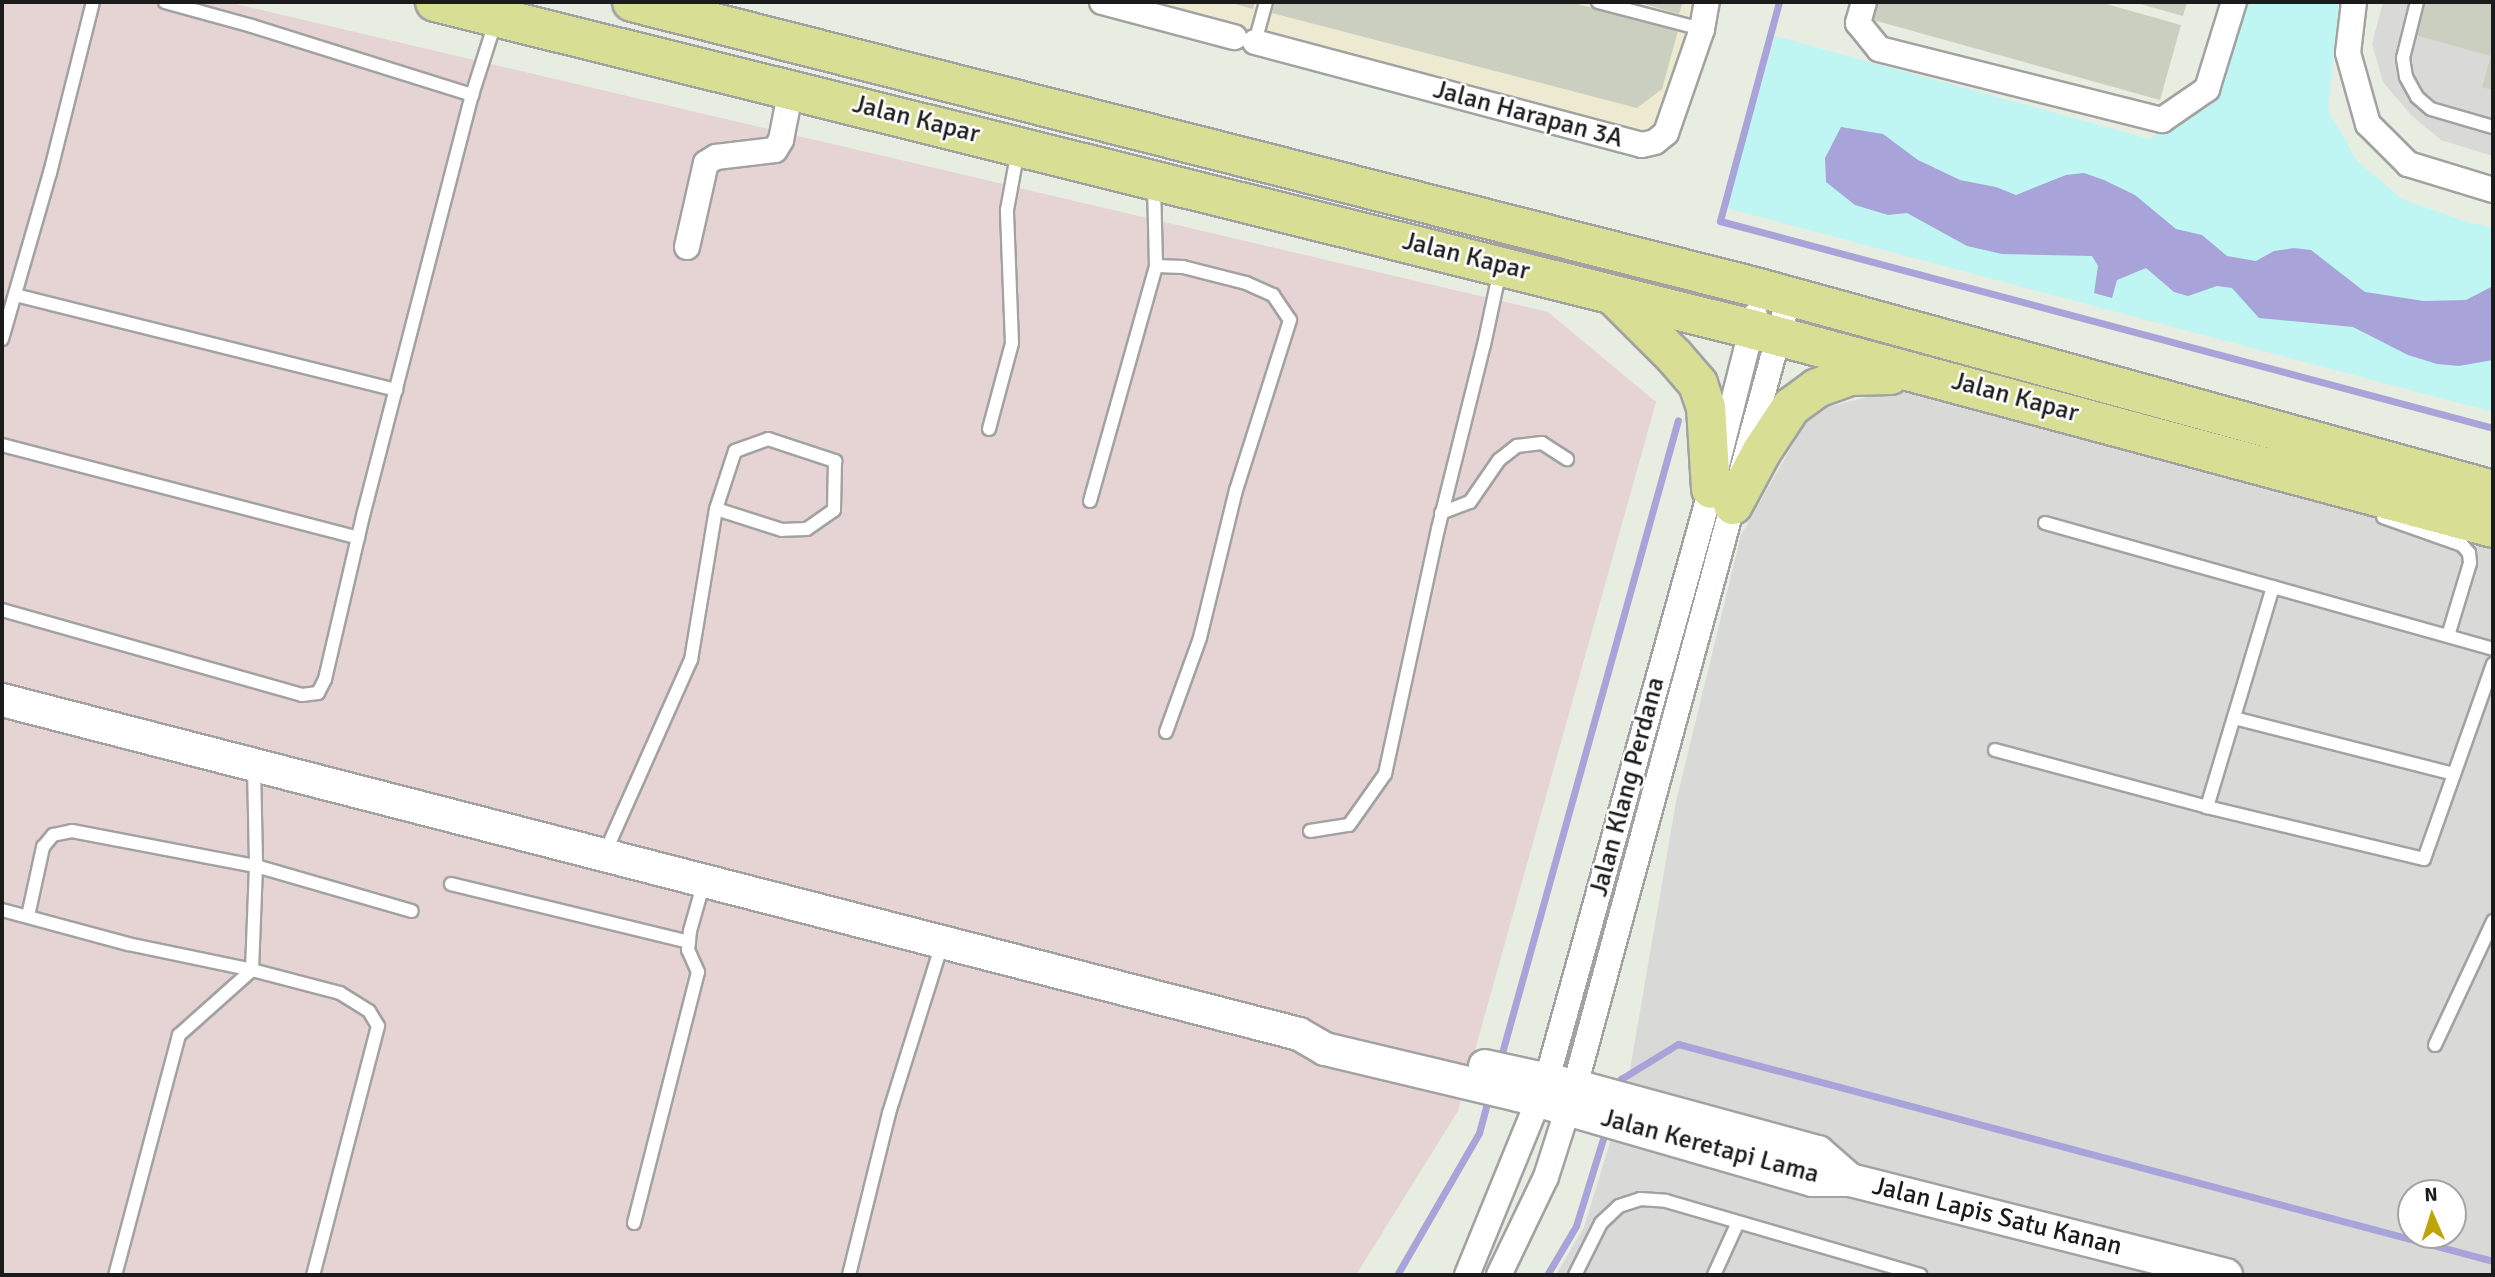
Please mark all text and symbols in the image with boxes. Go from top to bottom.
street label: Jalan Harapan 3A [1430,75,1626,155]
street label: Jalan Kapar [849,89,983,151]
street label: Jalan Kapar [1399,226,1533,288]
street label: Jalan Kapar [1948,366,2082,430]
street label: Jalan Klang Perdana [1584,674,1672,900]
street label: Jalan Keretapi Lama [1598,1103,1822,1191]
street label: Jalan Lapis Satu Kanan [1869,1171,2125,1263]
north arrow [2397,1179,2467,1249]
text: N [2424,1183,2438,1207]

